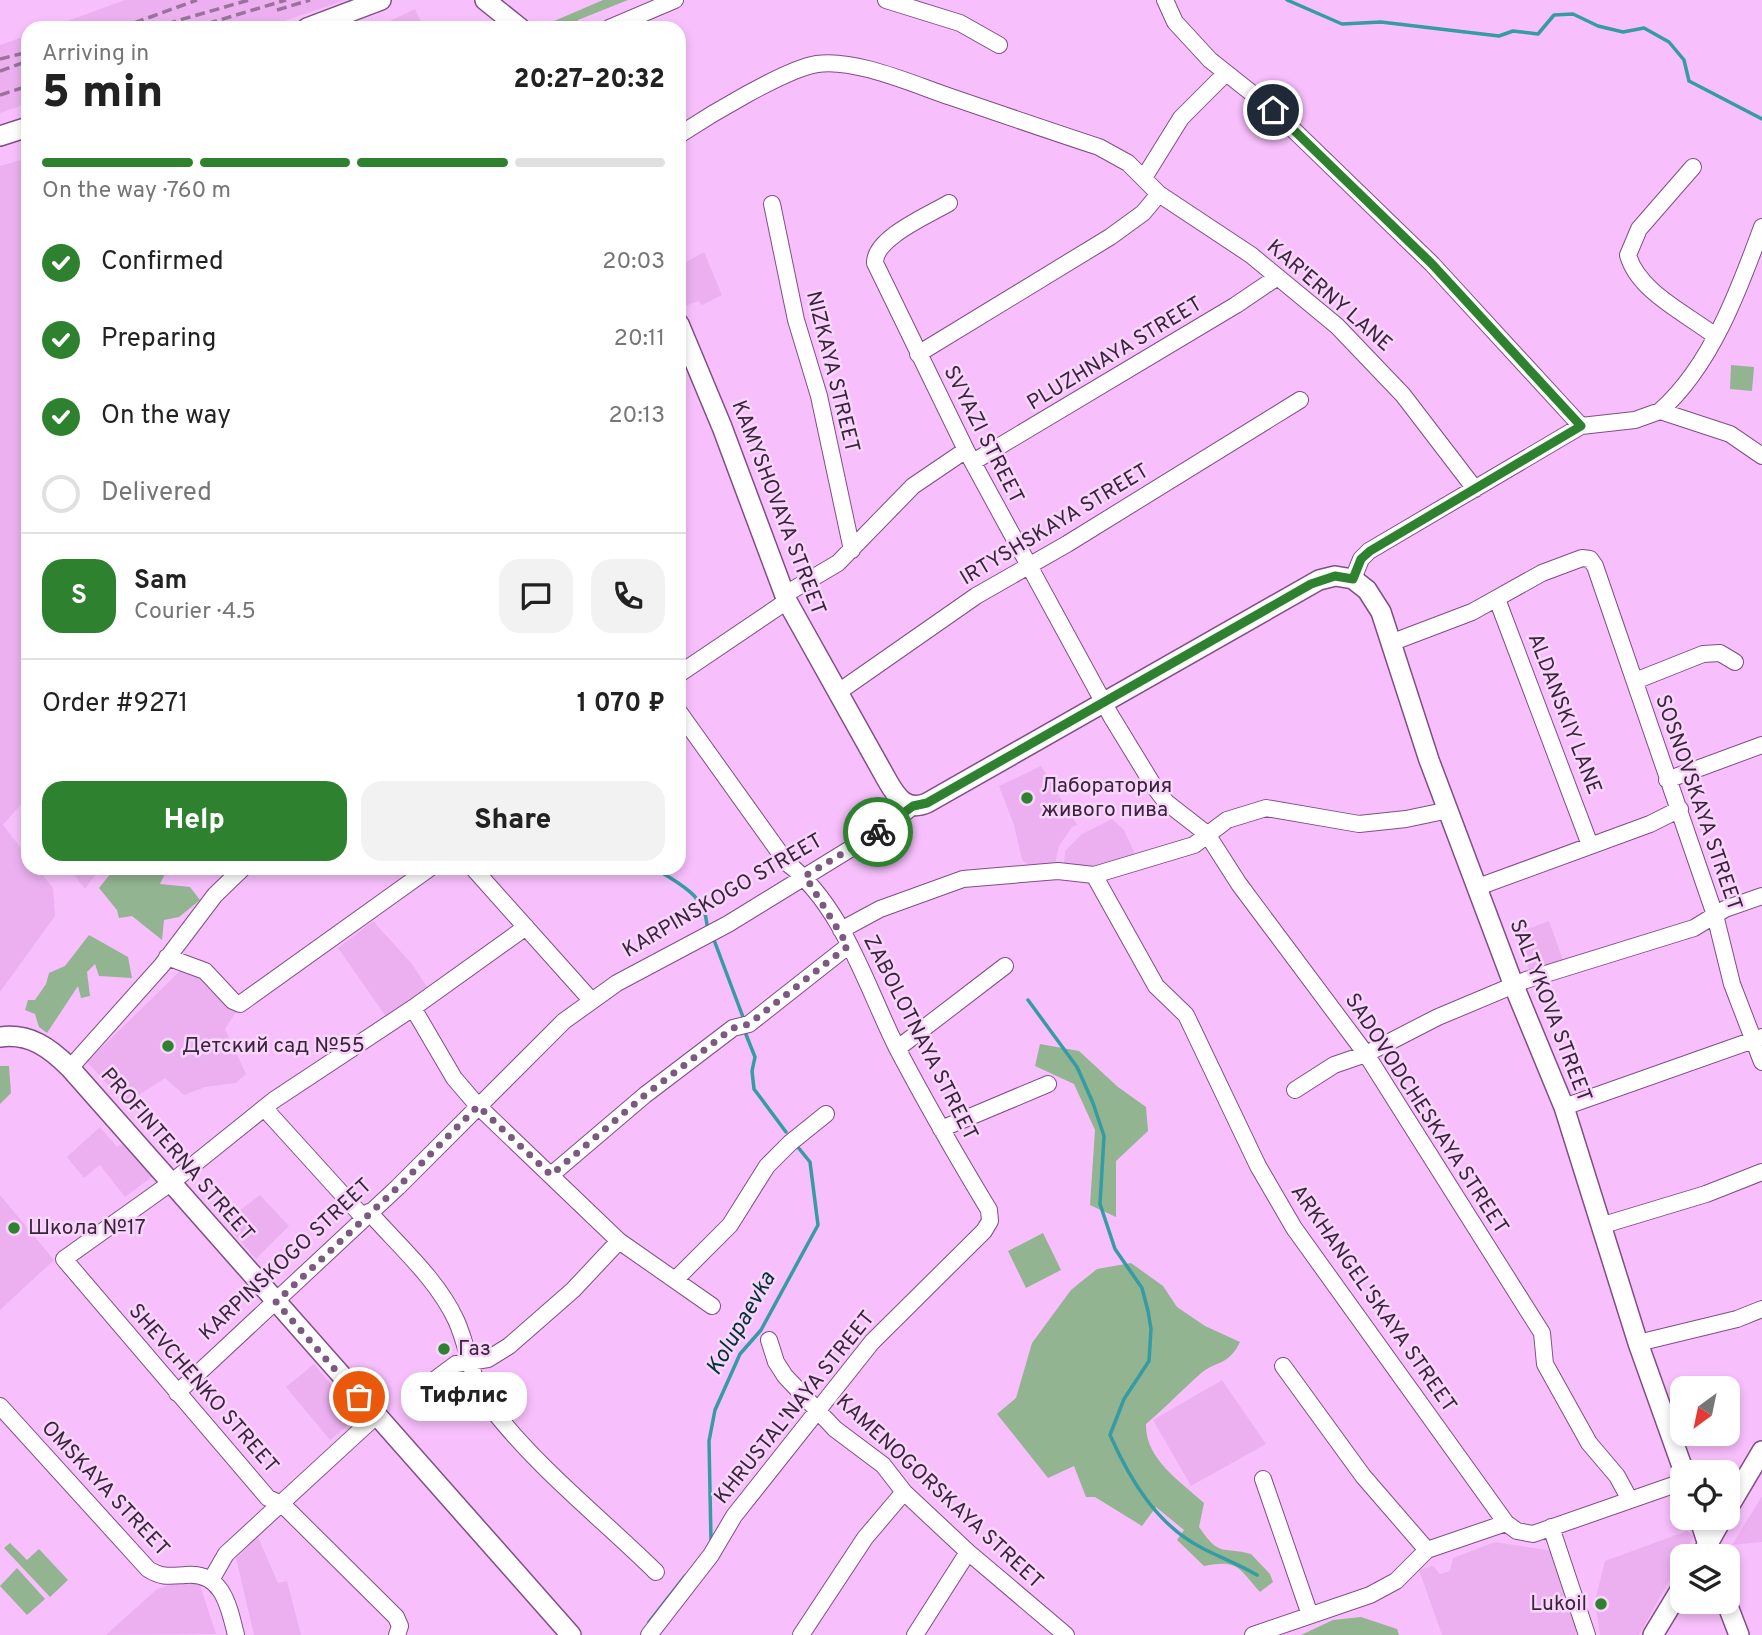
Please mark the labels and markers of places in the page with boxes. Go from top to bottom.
pin [1243,80,1303,140]
place label: Лаборатория живого пива [1041,773,1172,824]
marker: Лаборатория живого пива [1019,790,1035,806]
place label: Детский сад №55 [182,1033,365,1060]
marker: Детский сад №55 [160,1038,176,1054]
place label: Школа №17 [28,1215,146,1242]
marker: Школа №17 [6,1220,22,1236]
place label: Газ [458,1336,491,1363]
marker: Газ [436,1341,452,1357]
pin [329,1367,389,1427]
callout: Тифлис [401,1372,527,1422]
place label: Lukoil [1530,1591,1587,1618]
marker: Lukoil [1593,1596,1609,1612]

